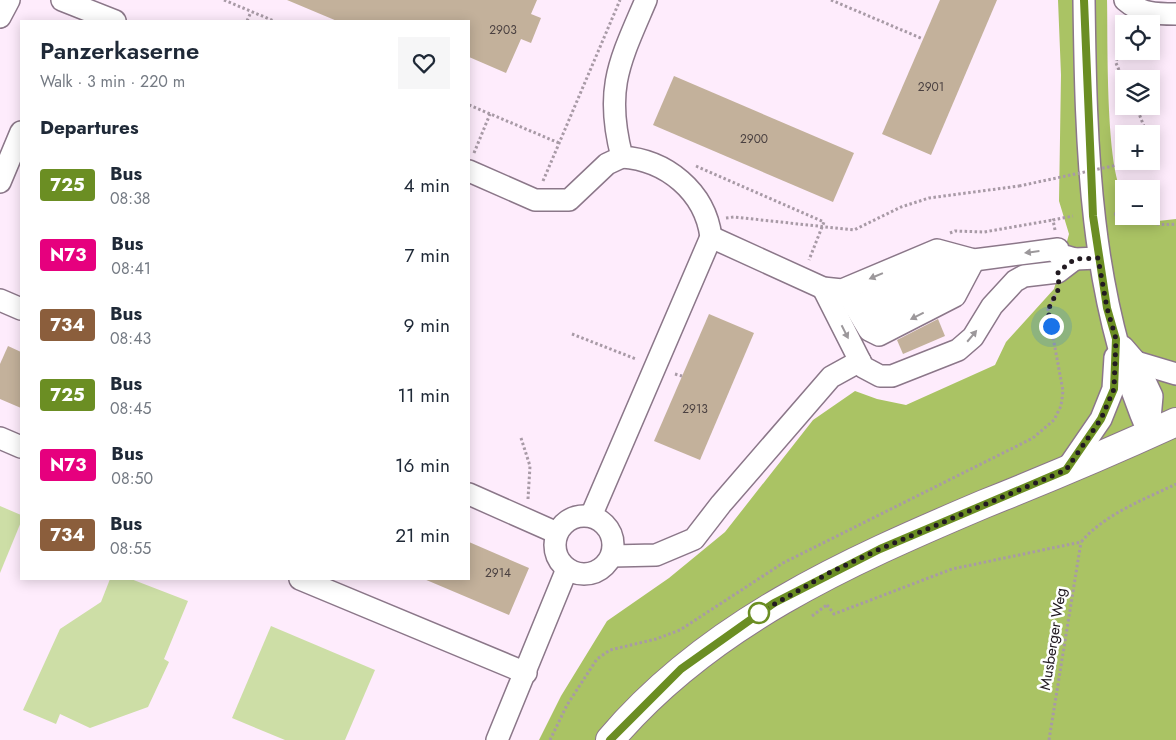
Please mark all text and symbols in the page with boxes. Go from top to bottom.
map controls [1115,15,1160,225]
button: locate [1115,15,1160,60]
house number: 2903 [489,21,517,39]
text: Panzerkaserne [40,33,199,68]
button: heart [398,37,450,89]
text: Walk · 3 min · 220 m [40,70,185,93]
button: layers [1115,70,1160,115]
house number: 2901 [918,78,944,96]
text: Departures [40,114,139,141]
button: + [1115,125,1160,170]
house number: 2900 [740,130,768,148]
text: Bus [110,160,142,187]
text: 725 [50,172,85,198]
text: 4 min [403,172,450,199]
button: − [1115,180,1160,225]
text: 08:38 [110,187,151,210]
text: Bus [111,230,144,257]
text: N73 [50,242,86,268]
text: 7 min [405,242,450,269]
one-way arrow [1024,249,1040,257]
text: 08:41 [111,257,151,280]
one-way arrow [869,272,883,280]
text: Bus [110,300,142,327]
text: 734 [50,312,85,338]
text: 9 min [404,312,450,339]
one-way arrow [910,312,925,320]
your location [1039,314,1064,339]
one-way arrow [841,325,849,339]
text: 08:43 [110,327,151,350]
one-way arrow [966,330,978,342]
text: Bus [110,370,142,397]
text: 725 [50,382,85,408]
text: 11 min [397,382,450,409]
text: 08:45 [110,397,152,420]
house number: 2913 [682,400,708,418]
text: Bus [111,440,144,467]
text: N73 [50,452,86,478]
text: 16 min [395,452,450,479]
text: 08:50 [111,467,153,490]
text: Bus [110,510,142,537]
text: 734 [50,522,85,548]
text: 21 min [395,522,450,549]
text: 08:55 [110,537,151,560]
house number: 2914 [485,564,511,582]
street label: Musberger Weg [1034,586,1072,692]
unlabelled marker [748,602,770,624]

